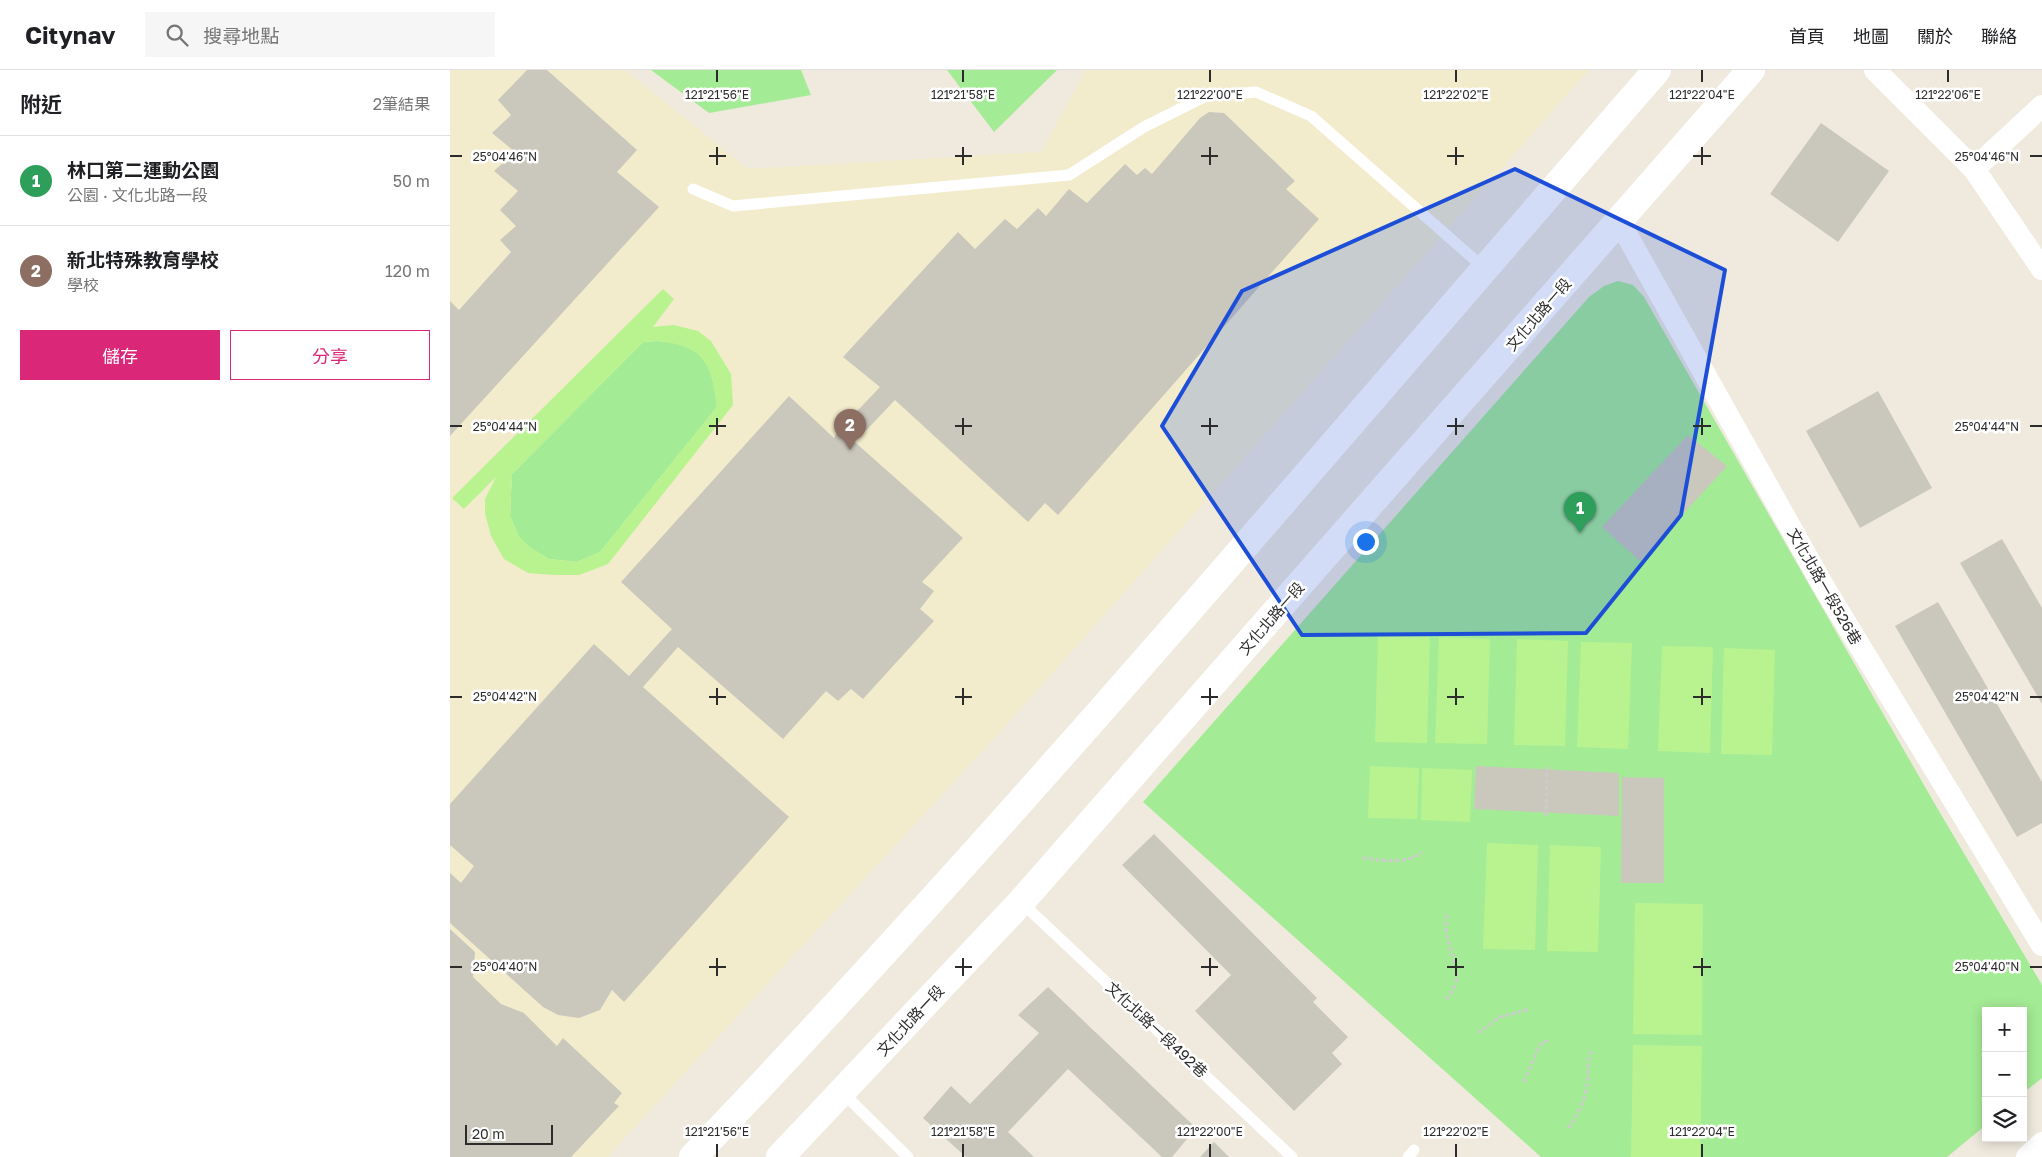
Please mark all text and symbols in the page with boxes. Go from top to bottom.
search box [145,12,495,57]
text: Citynav [25,20,115,49]
icon: search [163,21,191,49]
text: 搜尋地點 [203,24,279,47]
text: 首頁 [1789,25,1825,47]
text: 地圖 [1853,25,1889,47]
text: 關於 [1917,25,1953,47]
text: 聯絡 [1981,25,2017,47]
text: 121°21'56"E [685,87,749,102]
text: 121°21'58"E [931,87,995,102]
text: 121°22'00"E [1177,87,1243,102]
text: 121°22'02"E [1423,87,1489,102]
text: 121°22'04"E [1669,87,1735,102]
text: 121°22'06"E [1915,87,1981,102]
text: 附近 [20,91,62,117]
text: 2筆結果 [373,94,430,114]
text: 25°04'46"N [473,149,537,164]
text: 25°04'46"N [1955,149,2019,164]
text: 林口第二運動公園 [67,158,219,181]
text: 1 [32,171,40,191]
text: 50 m [393,171,430,191]
text: 公園 · 文化北路一段 [67,185,208,205]
text: 新北特殊教育學校 [67,248,219,271]
text: 2 [31,261,41,281]
text: 120 m [385,261,430,281]
street label: 文化北路一段 [1502,274,1574,354]
text: 學校 [67,275,99,295]
button: 儲存 [20,330,220,380]
button: 分享 [230,330,430,380]
pin: 2 [834,409,866,450]
text: 25°04'44"N [473,419,537,434]
text: 25°04'44"N [1955,419,2019,434]
pin: 1 [1564,492,1596,533]
street label: 文化北路一段526巷 [1784,525,1866,647]
your location [1353,529,1379,555]
street label: 文化北路一段 [1235,578,1307,658]
text: 25°04'42"N [473,689,537,704]
text: 25°04'42"N [1955,689,2019,704]
text: 25°04'40"N [473,959,537,974]
text: 25°04'40"N [1955,959,2019,974]
street label: 文化北路一段492巷 [1103,977,1211,1081]
street label: 文化北路一段 [873,981,947,1059]
map controls [1982,1007,2027,1142]
button: + [1982,1007,2027,1052]
button: − [1982,1052,2027,1097]
button: layers [1982,1097,2027,1142]
scale bar [465,1122,552,1145]
text: 121°21'56"E [685,1124,749,1139]
text: 121°21'58"E [931,1124,995,1139]
text: 121°22'00"E [1177,1124,1243,1139]
text: 121°22'02"E [1423,1124,1489,1139]
text: 121°22'04"E [1669,1124,1735,1139]
text: 20 m [472,1125,505,1142]

